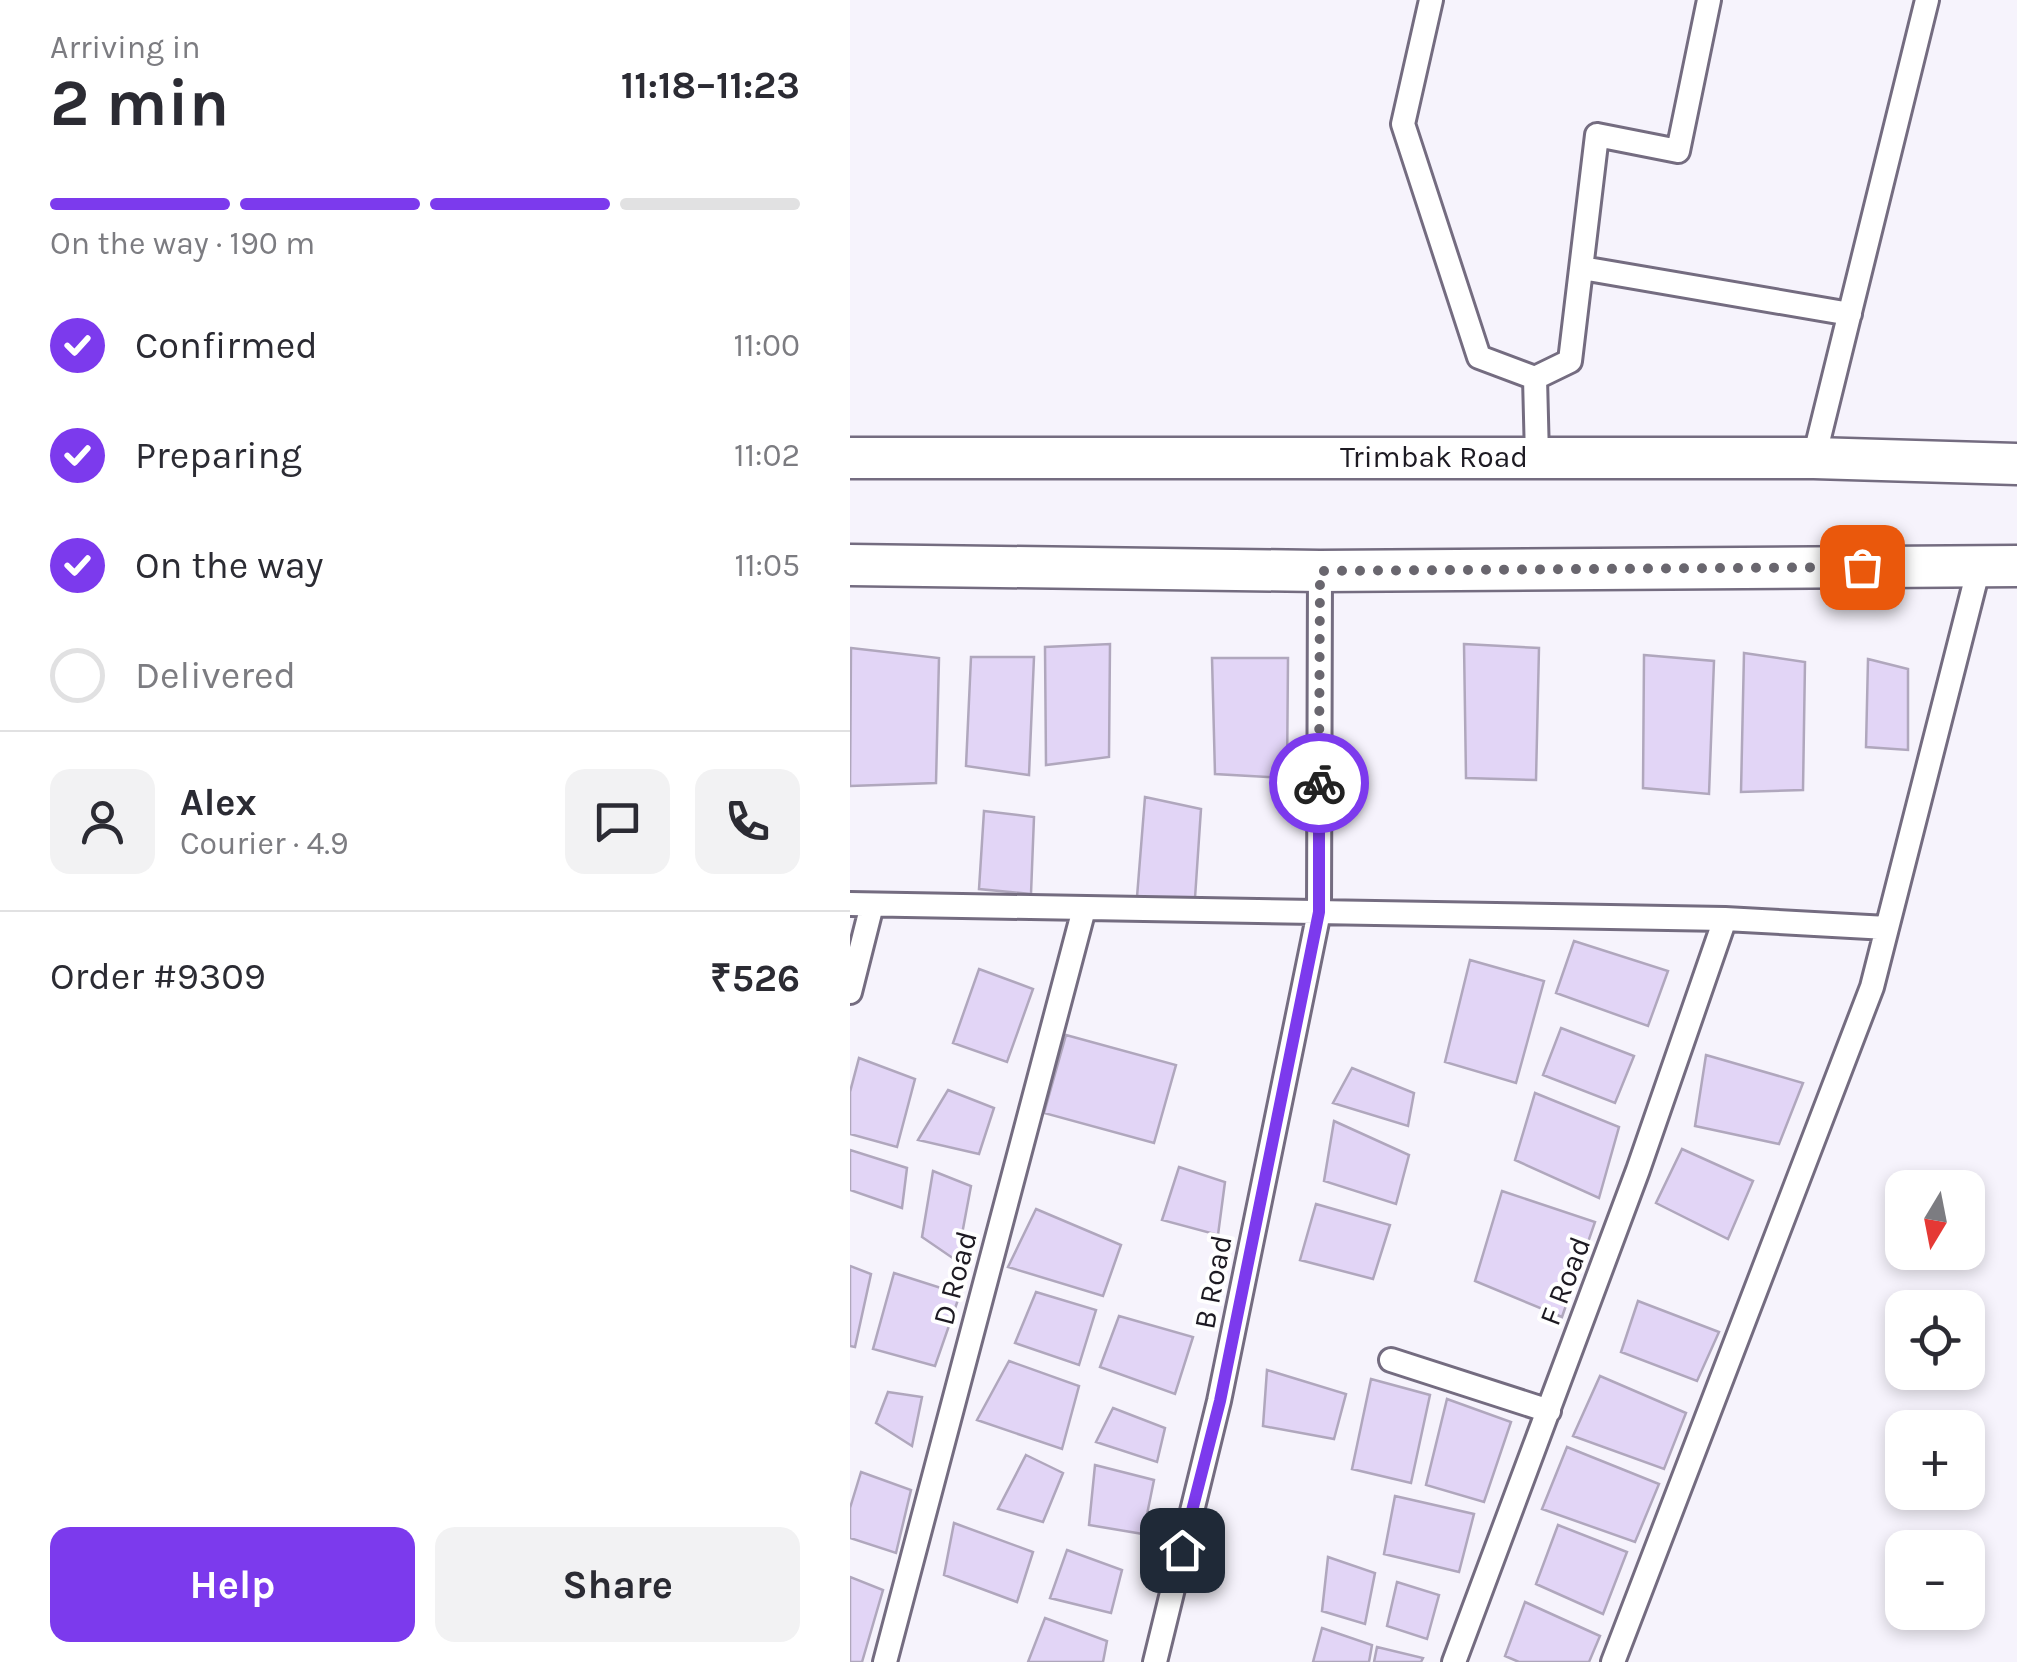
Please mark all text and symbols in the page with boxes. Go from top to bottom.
text: Arriving in [50,29,201,66]
text: 11:18–11:23 [621,63,800,108]
text: 2 min [50,65,229,141]
text: On the way · 190 m [50,225,315,262]
icon: check [50,318,105,373]
text: Confirmed [135,323,318,368]
text: 11:00 [733,327,800,364]
icon: check [50,428,105,483]
text: Preparing [135,433,302,478]
text: 11:02 [734,437,800,474]
street label: Trimbak Road [1340,439,1528,475]
pin [1820,525,1905,610]
icon: check [50,538,105,593]
icon: bag [1835,540,1890,595]
text: On the way [135,543,323,588]
text: 11:05 [734,547,800,584]
text: Delivered [135,653,296,698]
courier [1269,733,1369,833]
icon: bike [1292,756,1347,811]
button: person [50,769,155,874]
button: chat [565,769,670,874]
button: phone [695,769,800,874]
text: Alex [180,780,257,825]
text: Courier · 4.9 [180,825,349,862]
text: Order #9309 [50,954,266,999]
text: ₹526 [710,956,800,1001]
north arrow [1885,1170,1985,1270]
map controls [1885,1170,1985,1630]
street label: D Road [925,1227,985,1329]
street label: B Road [1186,1232,1240,1332]
street label: F Road [1532,1232,1598,1330]
button: locate [1885,1290,1985,1390]
button: + [1885,1410,1985,1510]
pin [1140,1508,1225,1593]
icon: home [1155,1523,1210,1578]
button: Help [50,1527,415,1642]
button: Share [435,1527,800,1642]
button: − [1885,1530,1985,1630]

